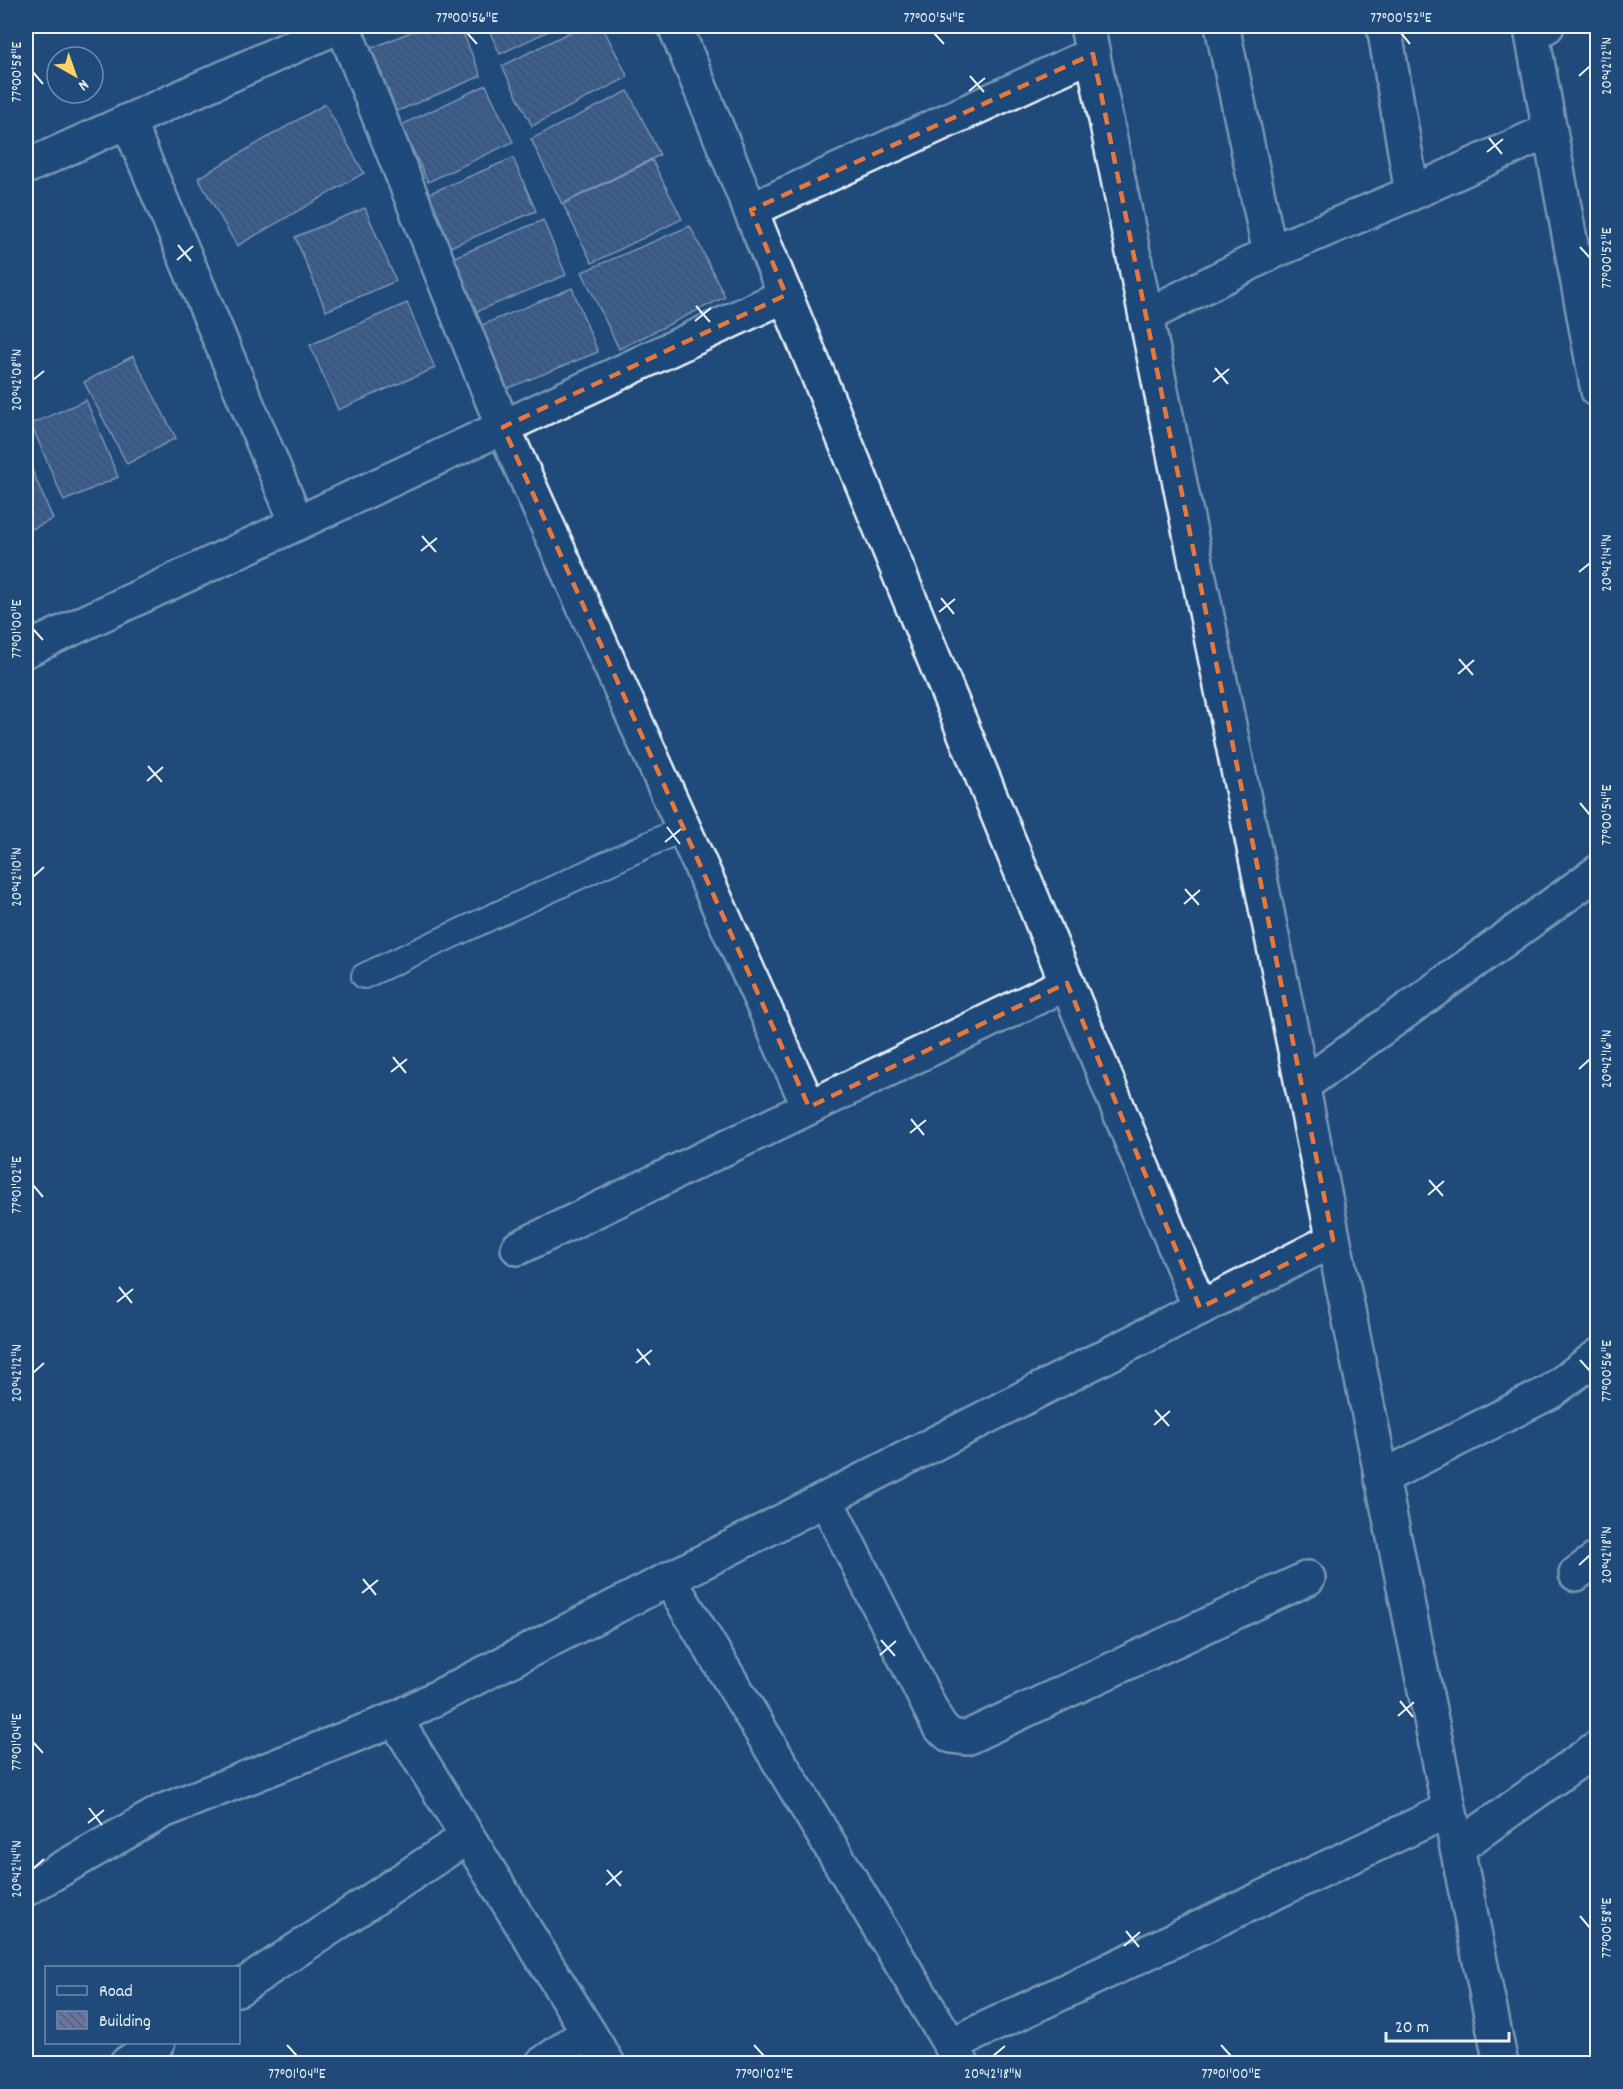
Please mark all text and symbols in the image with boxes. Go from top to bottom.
text: 77°00'56"E [436,8,498,30]
text: 77°00'54"E [904,8,965,30]
text: 77°00'52"E [1370,8,1432,30]
text: 20°42'12"N [1597,37,1619,95]
text: 77°00'58"E [7,41,29,102]
north arrow [45,45,105,105]
text: N [73,73,93,96]
text: 77°00'52"E [1597,227,1619,289]
text: 20°42'08"N [7,349,29,411]
text: 20°42'14"N [1597,534,1619,592]
text: 77°01'00"E [7,599,29,659]
text: 77°00'54"E [1597,784,1619,845]
text: 20°42'10"N [7,847,29,907]
text: 20°42'16"N [1597,1030,1619,1088]
text: 77°01'02"E [7,1156,29,1214]
text: 77°00'56"E [1597,1340,1619,1402]
text: 20°42'12"N [7,1344,29,1402]
text: 20°42'18"N [1597,1526,1619,1584]
text: 77°01'04"E [7,1713,29,1771]
text: 20°42'14"N [7,1840,29,1898]
text: 77°00'58"E [1597,1897,1619,1958]
legend [45,1966,240,2044]
text: Road [99,1980,133,2005]
scale bar [1386,2005,1509,2043]
text: Building [99,2010,151,2035]
text: 20 m [1395,2016,1429,2041]
text: 77°01'04"E [268,2064,326,2086]
text: 77°01'02"E [735,2064,793,2086]
text: 20°42'18"N [964,2064,1022,2086]
text: 77°01'00"E [1201,2064,1261,2086]

